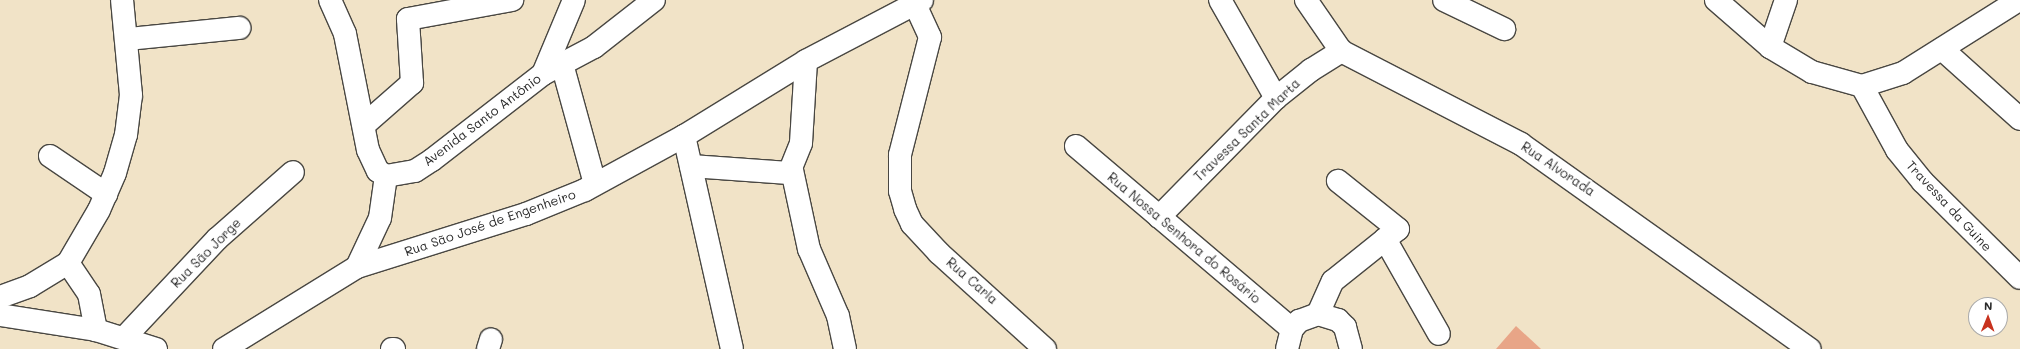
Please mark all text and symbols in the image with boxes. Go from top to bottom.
street label: Avenida Santo Antônio [420,71,544,169]
street label: Travessa Santa Marta [1191,75,1303,185]
street label: Rua Alvorada [1518,139,1598,199]
street label: Travessa da Guine [1903,157,1995,255]
street label: Rua Nossa Senhora do Rosário [1104,169,1264,307]
street label: Rua São José de Engenheiro [402,186,578,260]
street label: Rua São Jorge [168,215,244,291]
street label: Rua Carla [943,254,1001,308]
north arrow [1968,297,2008,337]
text: N [1984,298,1993,313]

